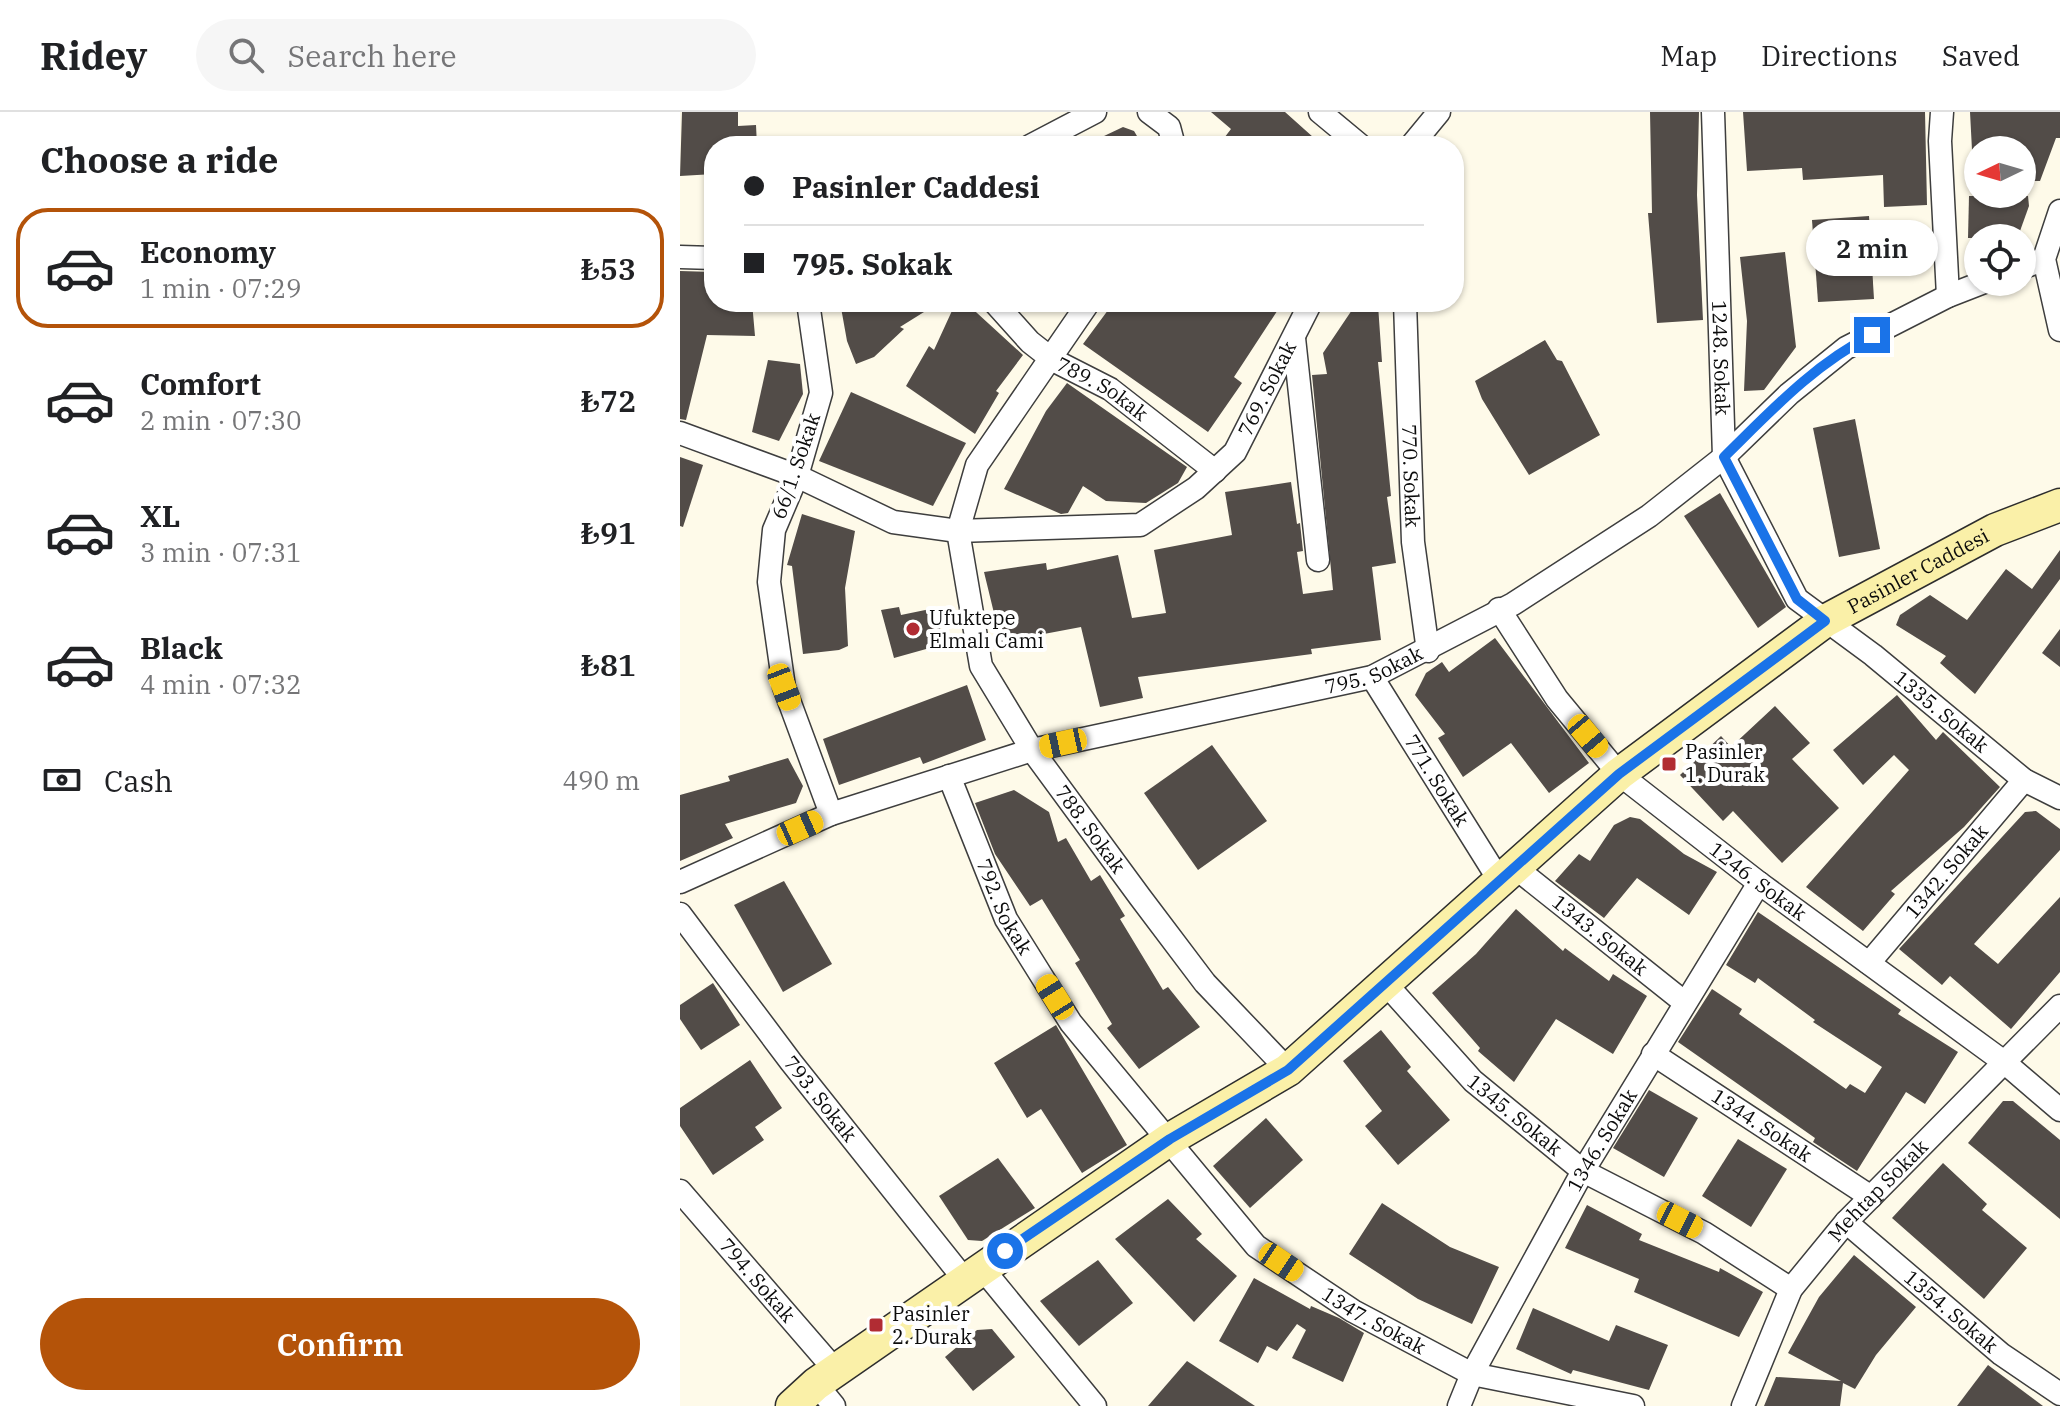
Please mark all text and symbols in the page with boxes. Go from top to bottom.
search box [196,19,756,91]
text: Ridey [40,31,148,80]
icon: search [224,33,268,77]
text: Search here [288,36,457,75]
text: Map [1660,37,1717,74]
text: Directions [1761,37,1898,74]
text: Saved [1942,37,2020,74]
text: Choose a ride [40,136,279,183]
north arrow [1964,136,2036,208]
map controls [1964,136,2036,296]
text: Pasinler Caddesi [792,167,1040,206]
callout: 2 min [1806,219,1938,275]
button: locate [1964,224,2036,296]
text: 2 min [1836,231,1908,265]
icon: car [44,232,116,304]
text: Economy [140,232,276,271]
text: 795. Sokak [792,244,952,283]
text: ₺53 [581,249,636,288]
text: 1 min · 07:29 [140,271,302,305]
street label: 1248. Sokak [1706,300,1737,416]
route end [1854,317,1890,353]
street label: 769. Sokak [1231,336,1302,441]
street label: 789. Sokak [1052,350,1154,427]
icon: car [44,364,116,436]
text: Comfort [140,364,261,403]
text: ₺72 [581,381,636,420]
text: 2 min · 07:30 [140,403,302,437]
street label: 66/1. Sokak [765,409,826,523]
street label: 770. Sokak [1396,424,1427,528]
icon: car [44,496,116,568]
text: XL [140,496,180,535]
text: ₺91 [581,513,636,552]
street label: Pasinler Caddesi [1842,522,1993,620]
text: 3 min · 07:31 [140,535,302,569]
place label: Ufuktepe Elmalı Cami [929,604,1044,654]
marker: Ufuktepe Elmalı Cami [904,620,922,638]
icon: car [44,628,116,700]
text: Black [140,628,223,667]
street label: 795. Sokak [1322,639,1427,700]
text: ₺81 [581,645,636,684]
car [764,660,804,714]
street label: 1335. Sokak [1889,664,1995,759]
text: 4 min · 07:32 [140,667,302,701]
car [1563,710,1613,762]
car [1037,726,1089,760]
street label: 771. Sokak [1398,729,1476,831]
place label: Pasinler 1. Durak [1685,738,1765,788]
marker: Pasinler 1. Durak [1660,755,1678,773]
icon: cash [40,758,84,802]
text: Cash [104,761,173,800]
text: 490 m [562,763,640,797]
street label: 788. Sokak [1049,779,1132,879]
car [773,807,827,849]
street label: 1342. Sokak [1899,818,1994,924]
street label: 1246. Sokak [1704,835,1813,927]
street label: 792. Sokak [970,855,1039,960]
street label: 1343. Sokak [1547,888,1654,981]
car [1032,970,1078,1024]
street label: 793. Sokak [778,1050,864,1148]
street label: 1345. Sokak [1462,1068,1568,1162]
street label: 1344. Sokak [1706,1082,1818,1168]
street label: 1346. Sokak [1560,1083,1643,1196]
street label: Mehtap Sokak [1821,1133,1934,1247]
car [1653,1198,1707,1242]
street label: 794. Sokak [714,1232,802,1328]
route start [987,1233,1023,1269]
car [1254,1239,1308,1285]
street label: 1354. Sokak [1899,1263,2004,1359]
street label: 1347. Sokak [1317,1280,1431,1360]
button: Confirm [40,1298,640,1390]
place label: Pasinler 2. Durak [892,1300,972,1350]
marker: Pasinler 2. Durak [867,1316,885,1334]

